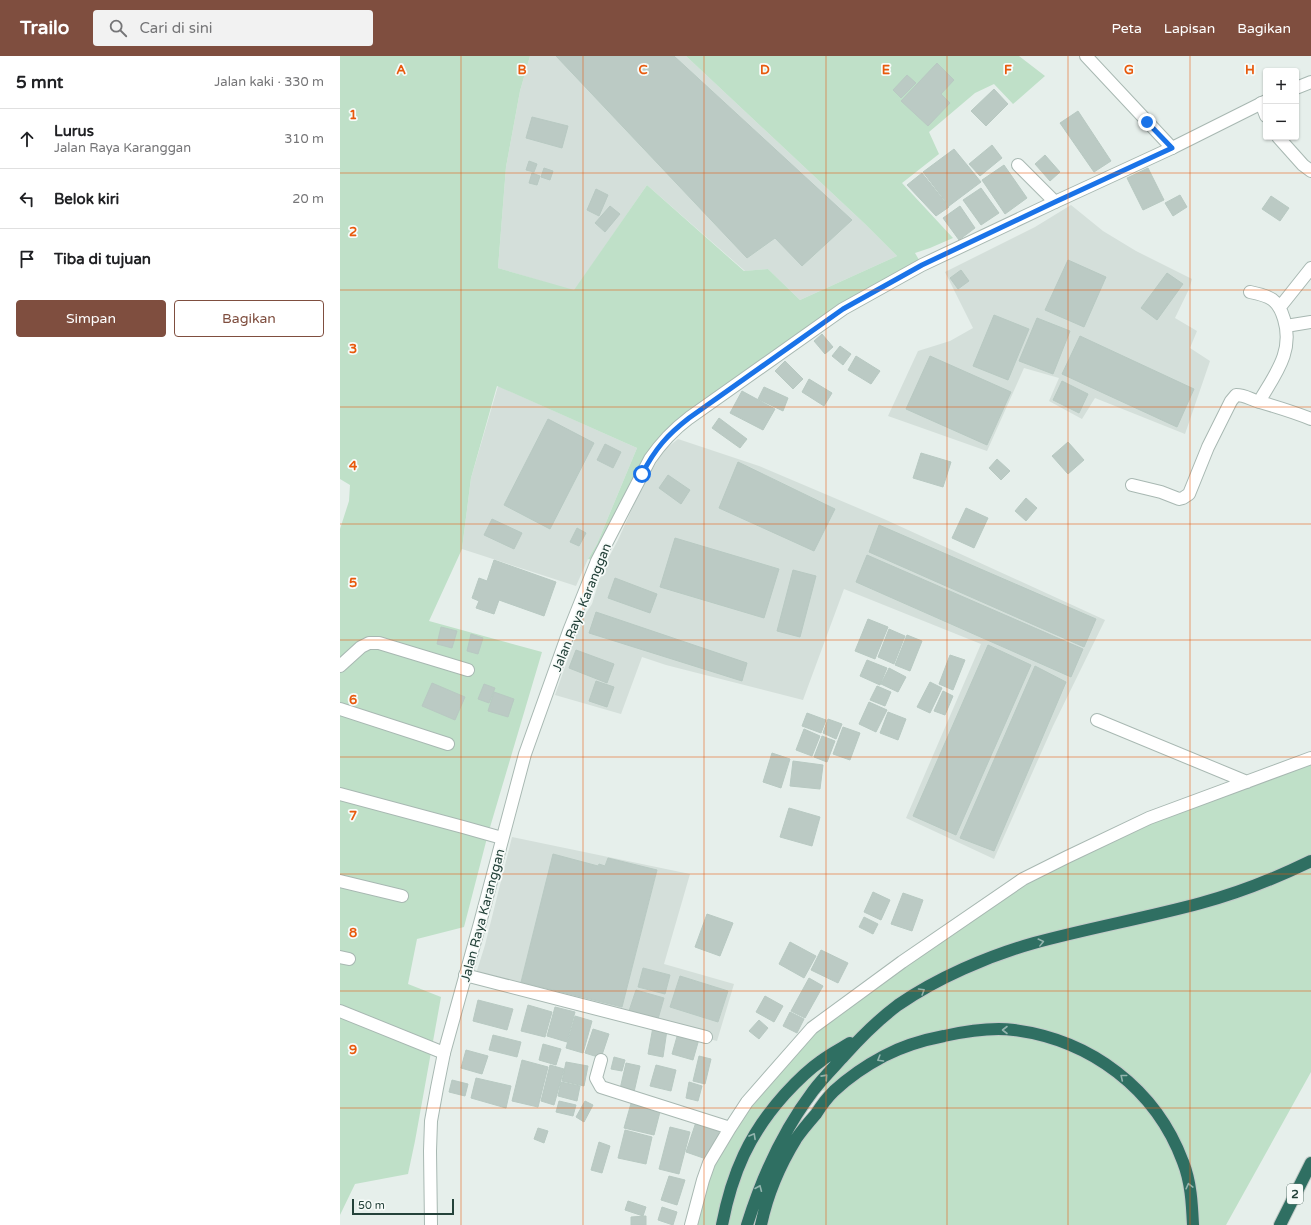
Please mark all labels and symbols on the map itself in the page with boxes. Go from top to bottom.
text: A [396,62,406,78]
text: B [517,62,527,78]
text: C [638,62,648,78]
text: D [760,62,770,78]
text: E [882,62,890,78]
text: F [1004,62,1012,78]
text: G [1124,62,1134,78]
text: H [1245,62,1255,78]
text: 1 [349,107,357,123]
route end [1138,113,1156,131]
text: 2 [349,224,357,240]
text: 3 [349,341,357,357]
text: 4 [349,458,358,474]
route start [633,465,651,483]
street label: Jalan Raya Karanggan [549,541,615,674]
text: 5 [349,575,357,591]
text: 6 [349,692,357,708]
text: 7 [349,808,357,824]
street label: Jalan Raya Karanggan [457,847,508,984]
text: 8 [349,925,357,941]
one-way arrow [1038,938,1045,946]
one-way arrow [918,989,925,996]
one-way arrow [1002,1026,1008,1034]
text: 9 [349,1042,357,1058]
one-way arrow [877,1054,884,1061]
one-way arrow [820,1074,828,1082]
one-way arrow [1121,1075,1128,1082]
one-way arrow [748,1133,756,1140]
one-way arrow [1186,1183,1194,1189]
road number: 2 [1287,1184,1303,1204]
one-way arrow [755,1185,763,1192]
scale bar [352,1197,454,1216]

